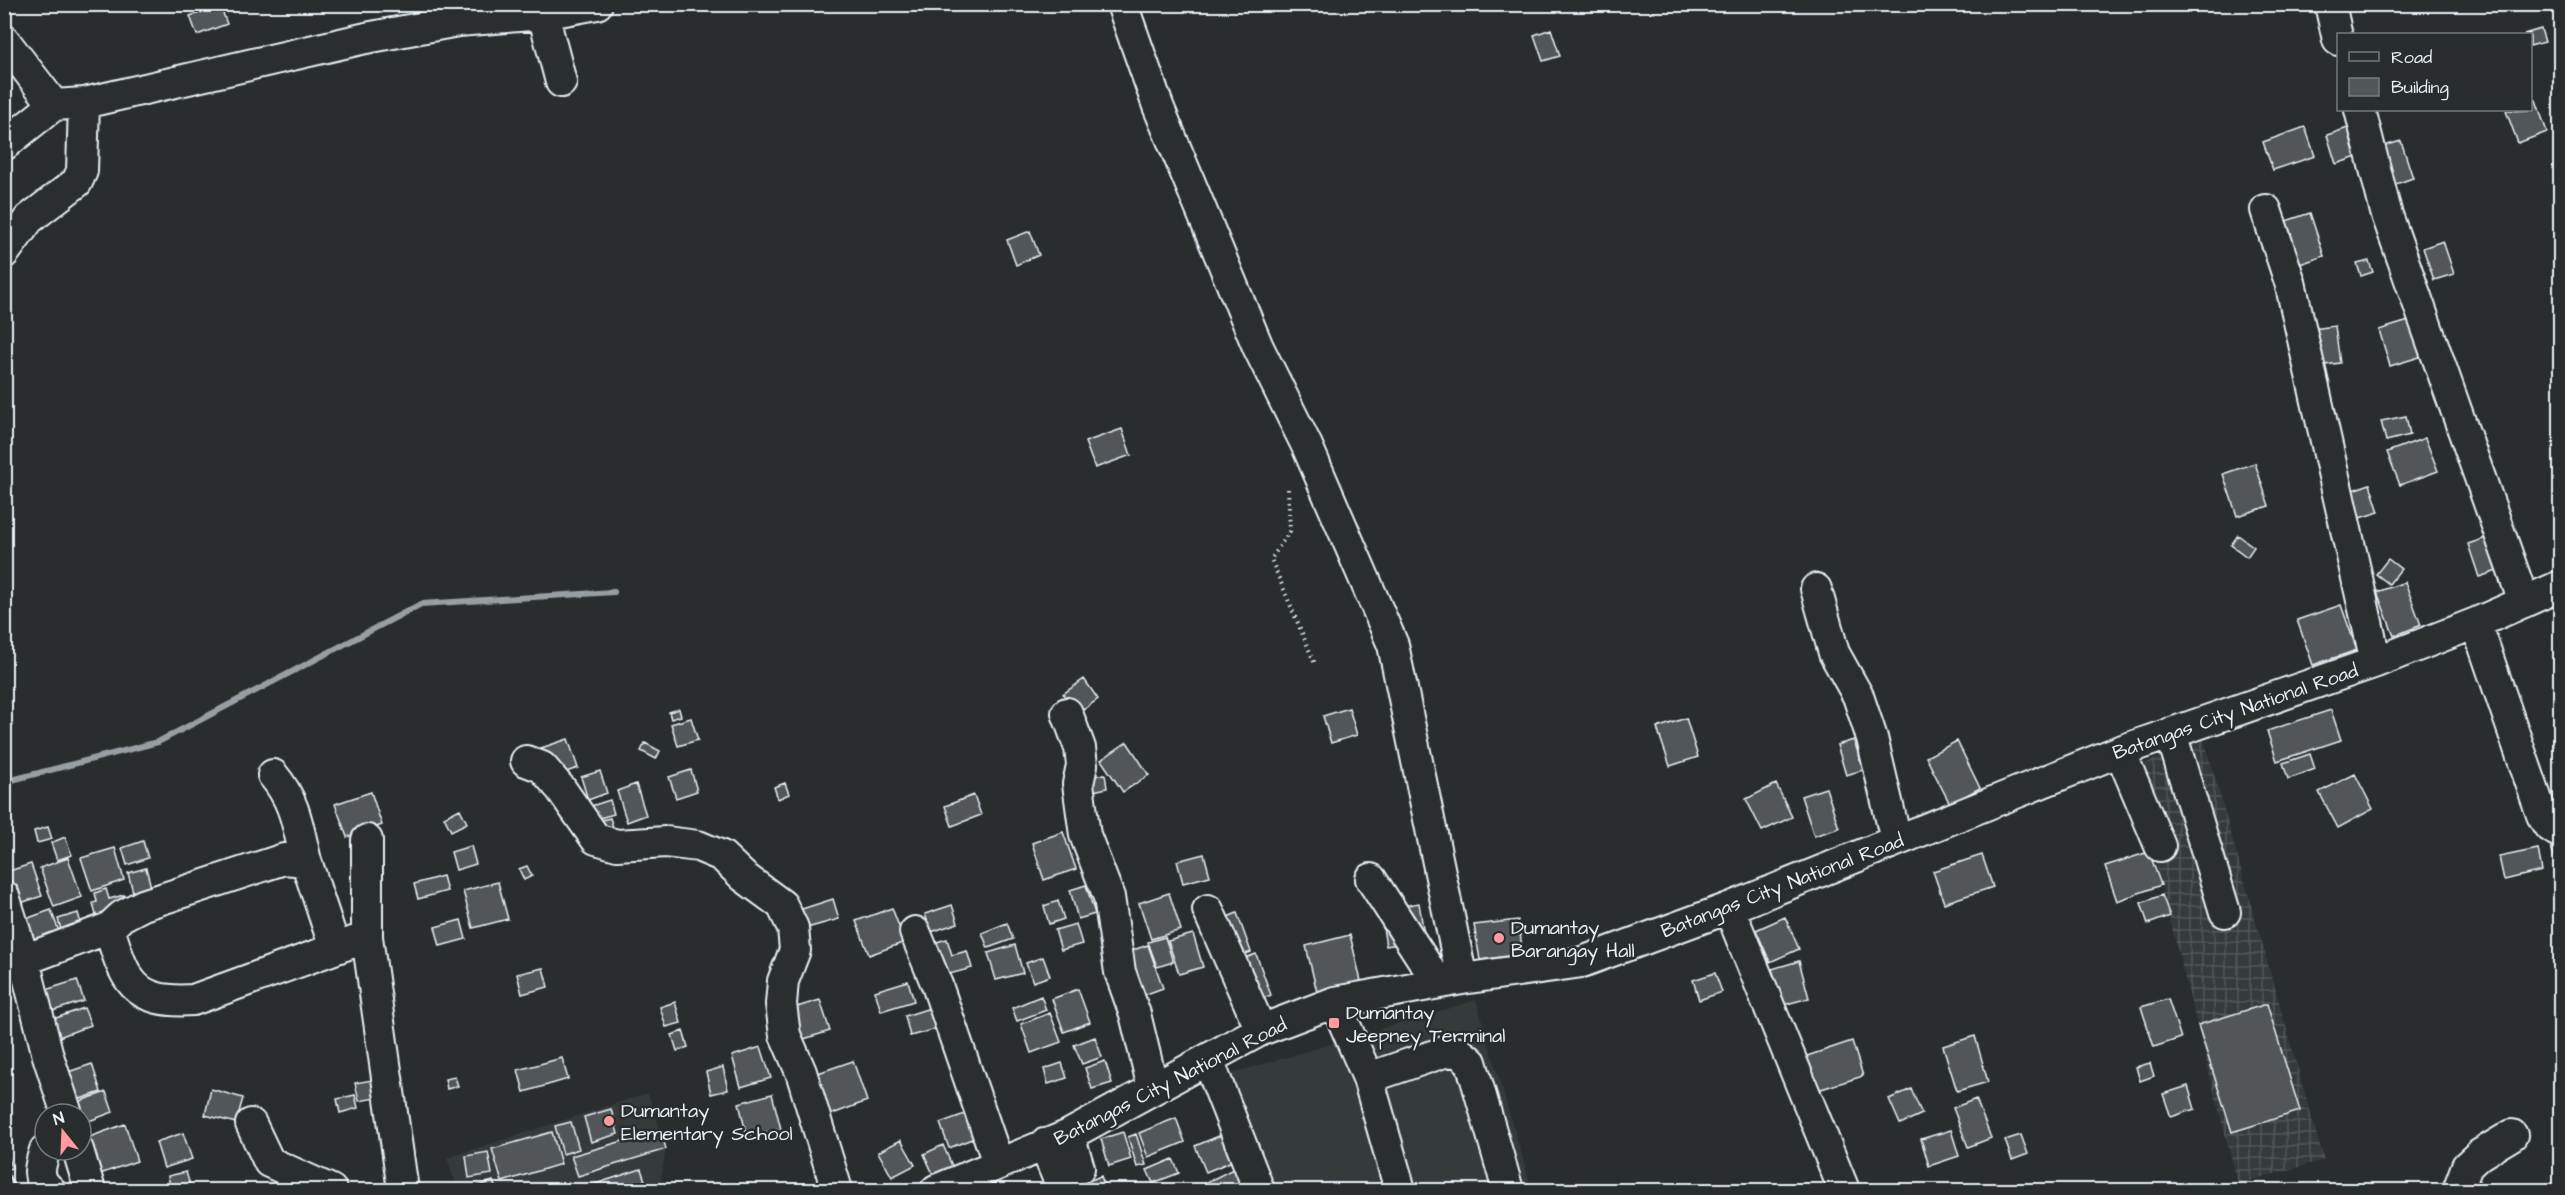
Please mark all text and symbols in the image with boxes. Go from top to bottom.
legend [2337,33,2532,111]
text: Road [2391,45,2432,70]
text: Building [2391,75,2449,101]
street label: Batangas City National Road [2109,657,2362,768]
street label: Batangas City National Road [1657,827,1908,946]
place label: Dumantay Barangay Hall [1511,914,1635,966]
marker: Dumantay Barangay Hall [1492,931,1506,945]
place label: Dumantay Jeepney Terminal [1346,999,1505,1051]
street label: Batangas City National Road [1049,1011,1292,1154]
marker: Dumantay Jeepney Terminal [1327,1016,1341,1030]
place label: Dumantay Elementary School [621,1097,793,1149]
north arrow [33,1102,93,1162]
text: N [51,1107,67,1131]
marker: Dumantay Elementary School [602,1114,616,1128]

